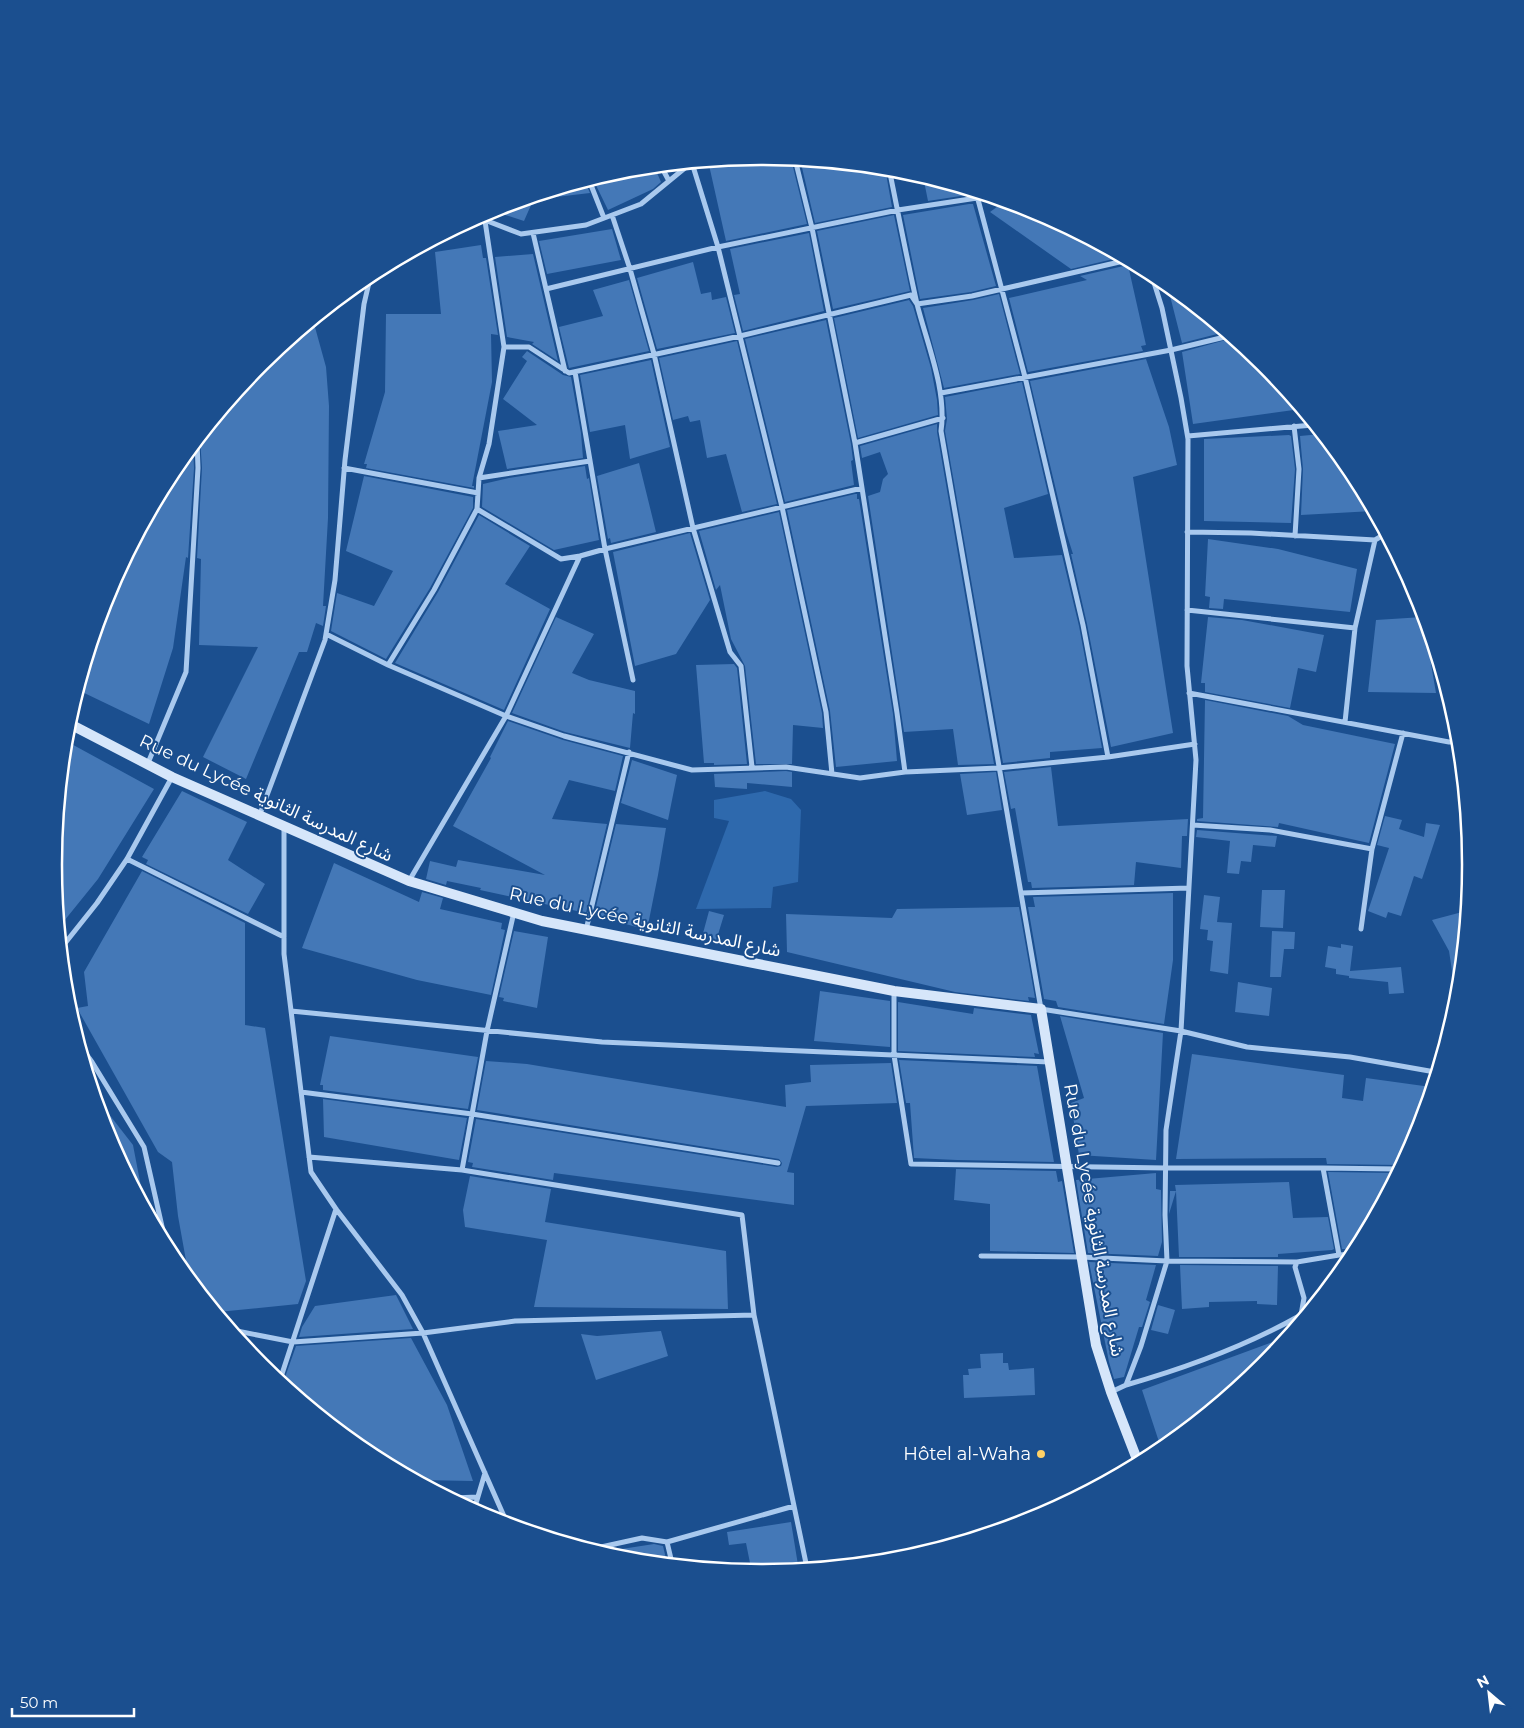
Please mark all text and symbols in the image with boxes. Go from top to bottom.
street label: Rue du Lycée شارع المدرسة الثانوية [135,729,396,869]
street label: Rue du Lycée شارع المدرسة الثانوية [507,882,783,964]
street label: Rue du Lycée شارع المدرسة الثانوية [1056,1082,1129,1359]
place label: Hôtel al-Waha [903,1443,1031,1465]
marker: Hôtel al-Waha [1035,1448,1047,1460]
north arrow [1464,1668,1514,1718]
text: N [1474,1671,1492,1692]
scale bar [12,1686,135,1718]
text: 50 m [20,1693,58,1712]

